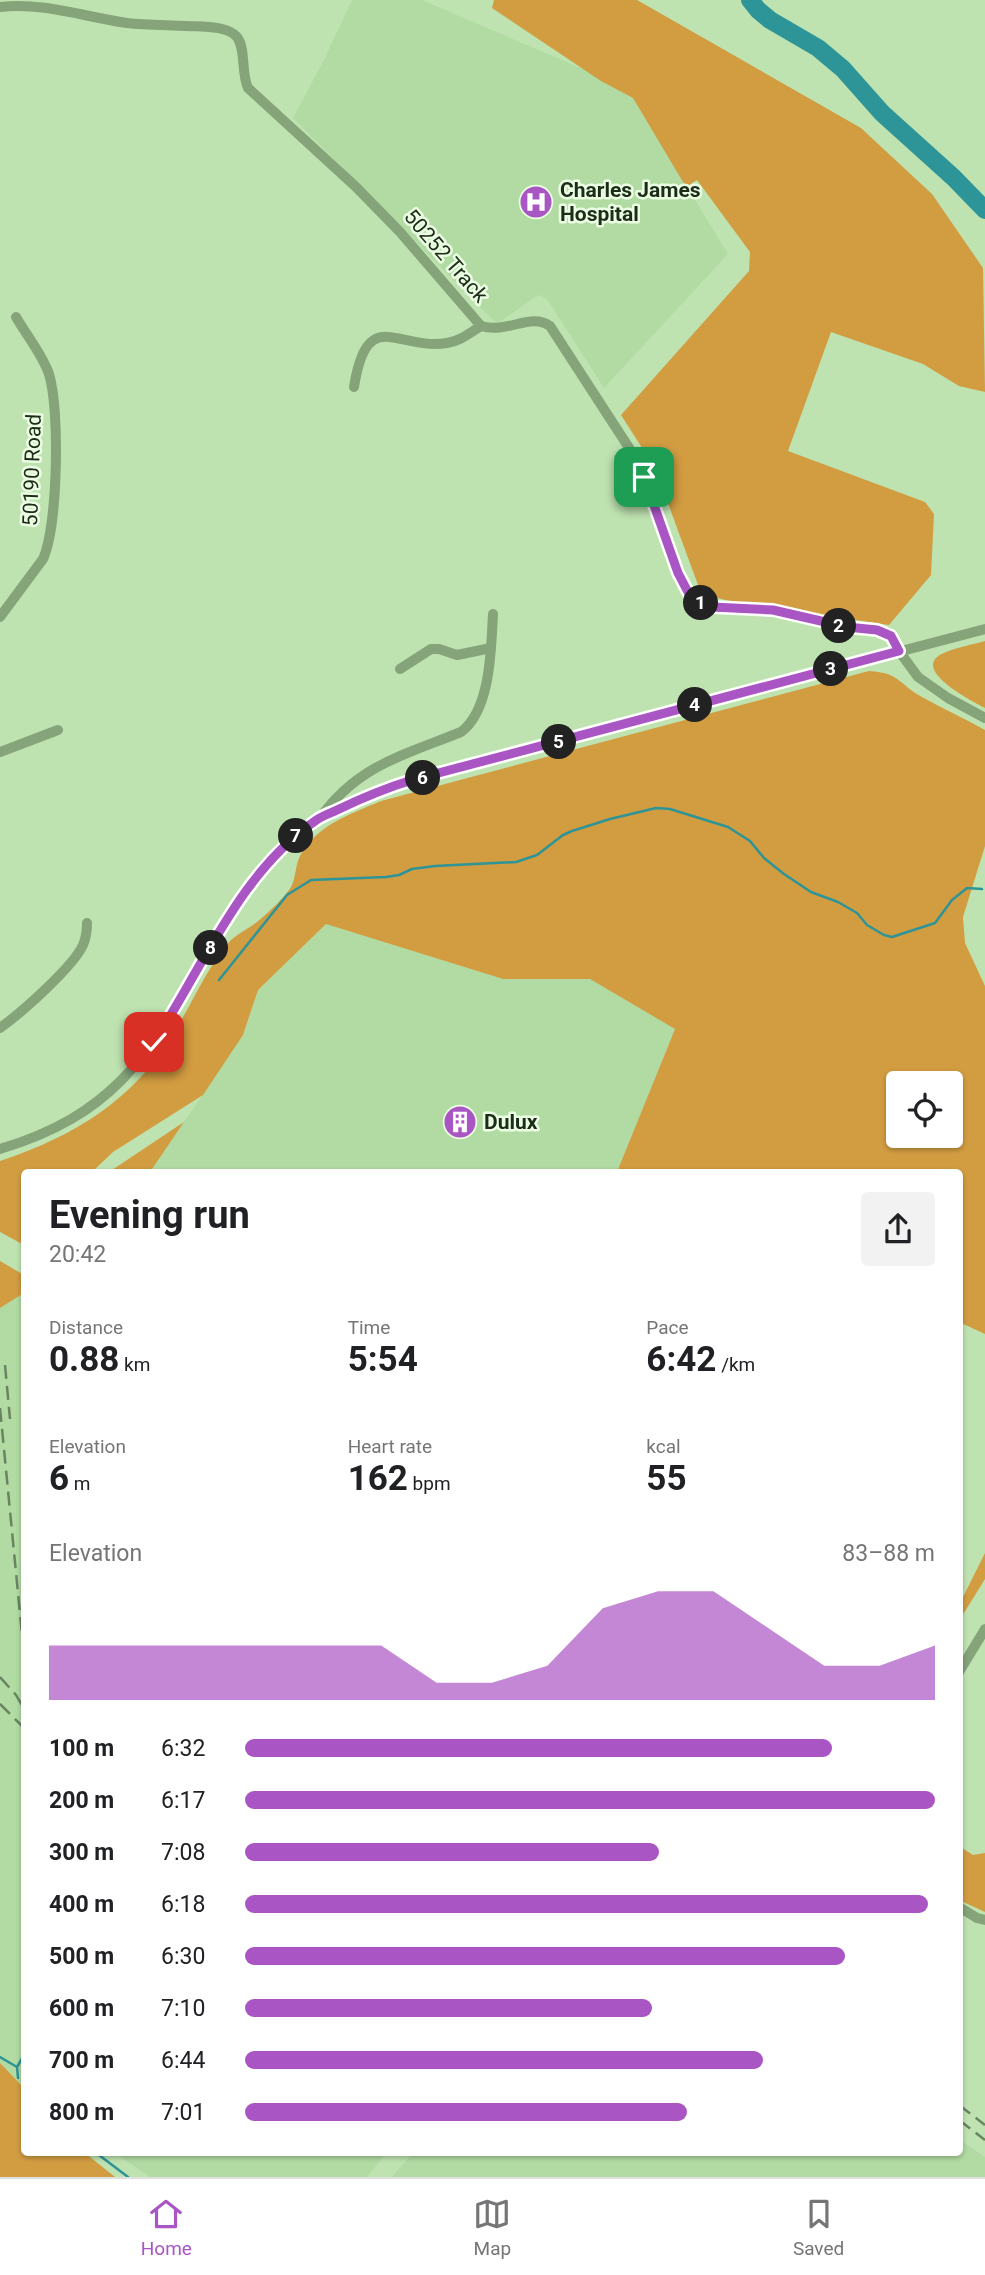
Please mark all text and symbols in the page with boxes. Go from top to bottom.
place label: Charles James Hospital [560,178,701,226]
hospital icon: Charles James Hospital [517,183,555,221]
street label: 50252 Track [399,205,493,308]
street label: 50190 Road [18,413,46,527]
pin [614,447,674,507]
icon: arrive [625,458,663,496]
pin: 1 [684,586,718,620]
text: 1 [695,591,706,614]
pin: 2 [822,608,856,644]
text: 2 [833,614,844,637]
pin: 3 [814,652,848,686]
text: 3 [825,657,836,680]
pin: 4 [678,688,712,722]
text: 4 [689,693,700,716]
pin: 5 [542,724,576,760]
text: 5 [553,730,564,753]
pin: 6 [406,760,440,796]
text: 6 [417,766,428,789]
pin: 7 [278,818,314,854]
text: 7 [290,824,301,847]
pin: 8 [194,930,228,965]
text: 8 [205,936,216,959]
pin [124,1012,184,1072]
icon: check [135,1023,173,1061]
map controls [886,1071,963,1148]
button: locate [886,1071,963,1148]
building icon: Dulux [441,1103,479,1141]
place label: Dulux [484,1110,538,1134]
button: share [861,1192,935,1266]
text: Evening run [49,1193,250,1237]
text: 20:42 [49,1241,106,1268]
text: Distance [49,1316,123,1339]
text: Time [348,1316,390,1339]
text: Pace [646,1316,689,1339]
text: 0.88 [49,1339,119,1380]
text: 5:54 [348,1339,418,1380]
text: 6:42 [646,1339,716,1380]
text: km [119,1353,150,1376]
text: /km [716,1353,755,1376]
text: Elevation [49,1435,126,1458]
text: Heart rate [348,1435,432,1458]
text: kcal [646,1435,681,1458]
text: 6 [49,1458,69,1499]
text: 162 [348,1458,408,1499]
text: 55 [646,1458,687,1499]
text: m [69,1472,90,1495]
text: bpm [408,1472,451,1495]
text: Elevation [49,1540,142,1567]
text: 83–88 m [842,1540,935,1567]
text: 100 m [49,1735,114,1762]
text: 6:32 [161,1735,205,1762]
text: 200 m [49,1787,114,1814]
text: 6:17 [161,1787,205,1814]
text: 300 m [49,1839,114,1866]
text: 7:08 [161,1839,205,1866]
text: 400 m [49,1891,114,1918]
text: 6:18 [161,1891,205,1918]
text: 500 m [49,1943,114,1970]
text: 6:30 [161,1943,205,1970]
text: 600 m [49,1995,114,2022]
text: 7:10 [161,1995,205,2022]
text: 700 m [49,2047,114,2074]
text: 6:44 [161,2047,205,2074]
text: 800 m [49,2099,114,2126]
text: 7:01 [161,2099,205,2126]
tab: Home [141,2195,192,2260]
tab: Map [473,2195,511,2260]
tab: Saved [793,2195,844,2260]

